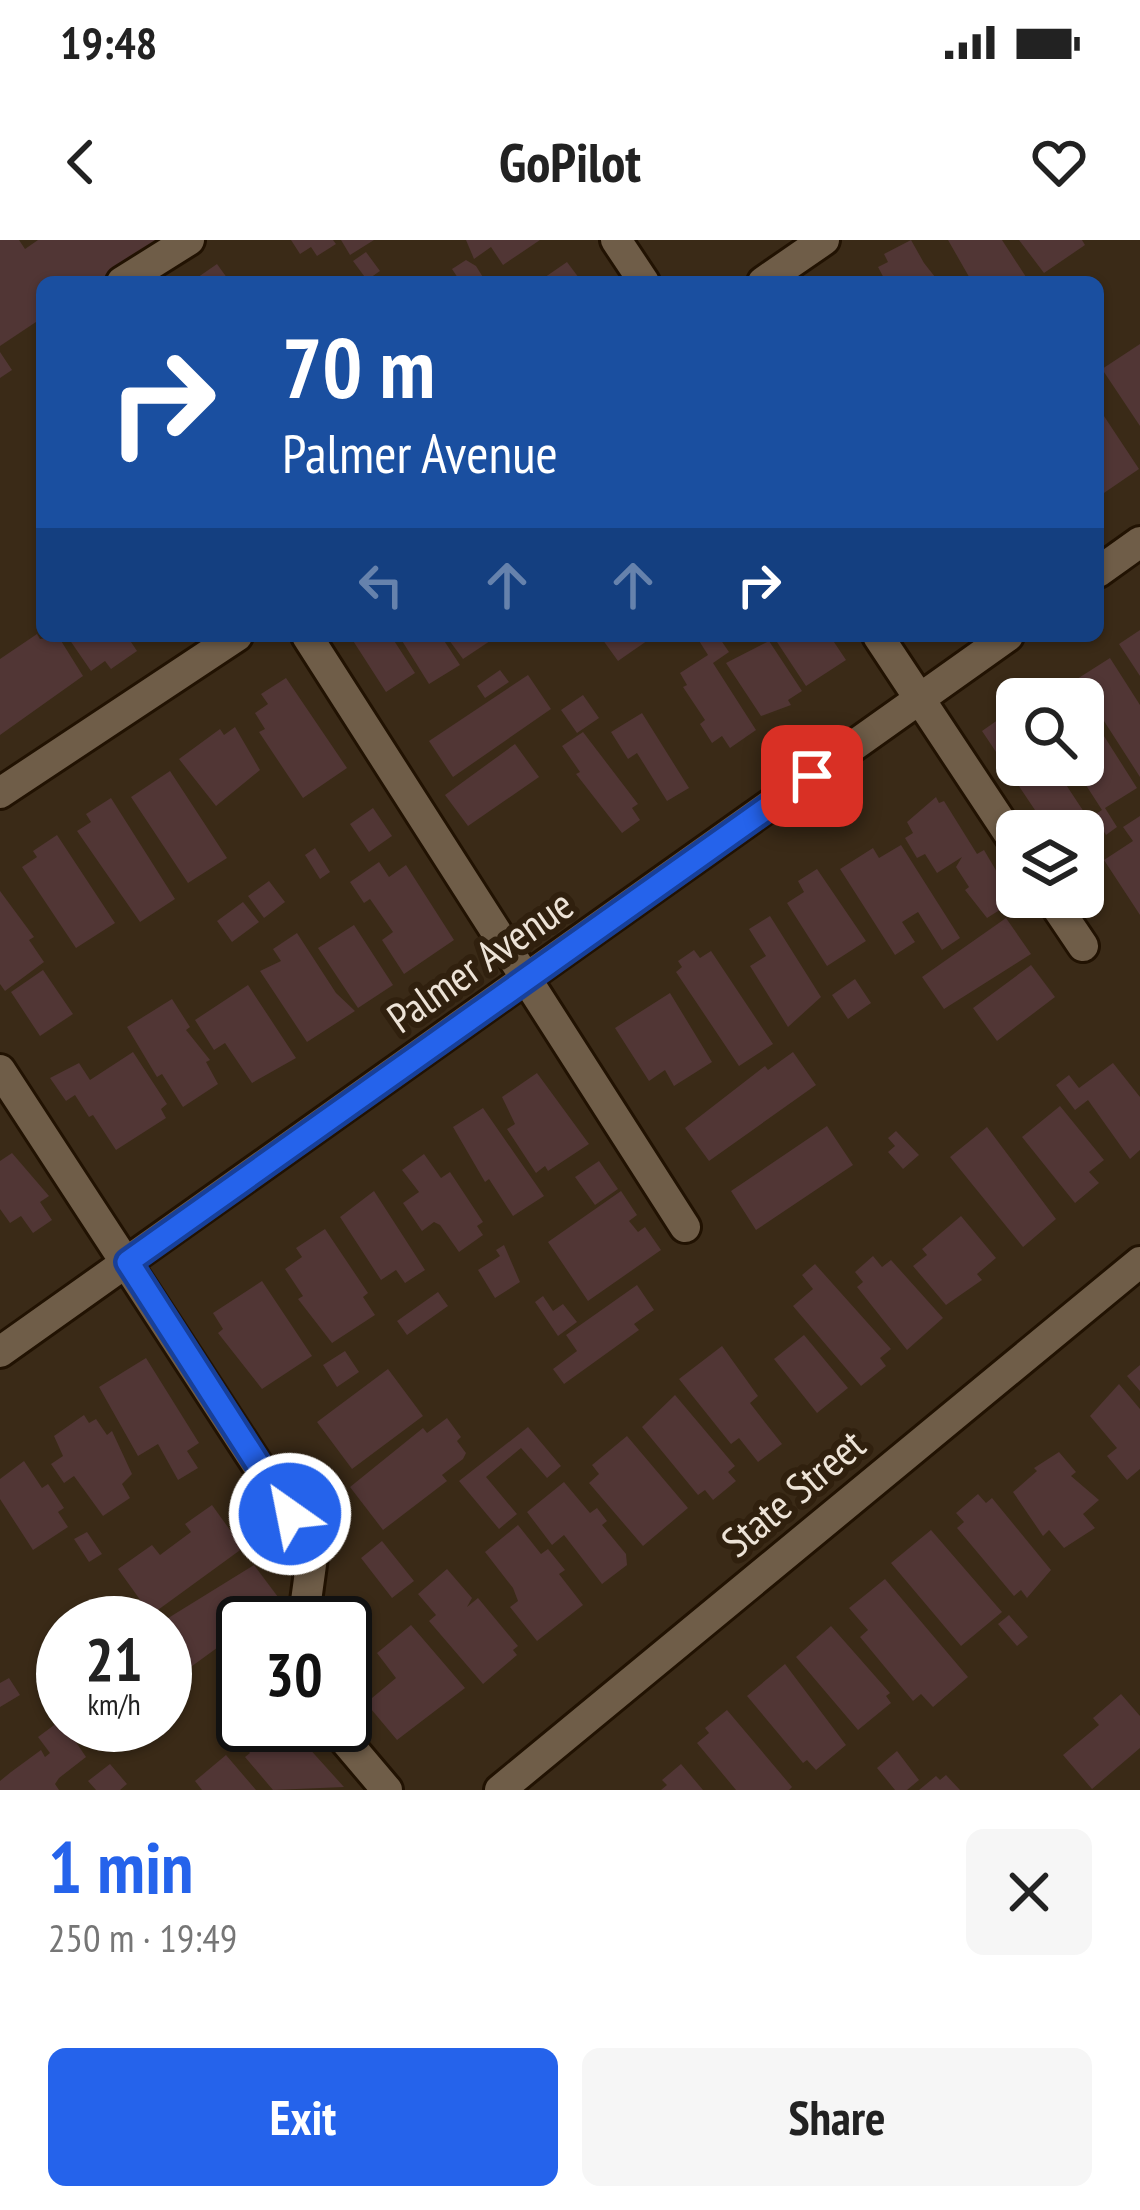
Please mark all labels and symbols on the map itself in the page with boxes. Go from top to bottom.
pin [761,725,863,827]
street label: Palmer Avenue [376,877,583,1045]
street label: State Street [710,1416,876,1569]
position arrow [227,1451,353,1577]
speed limit sign: 30 [216,1596,372,1752]

